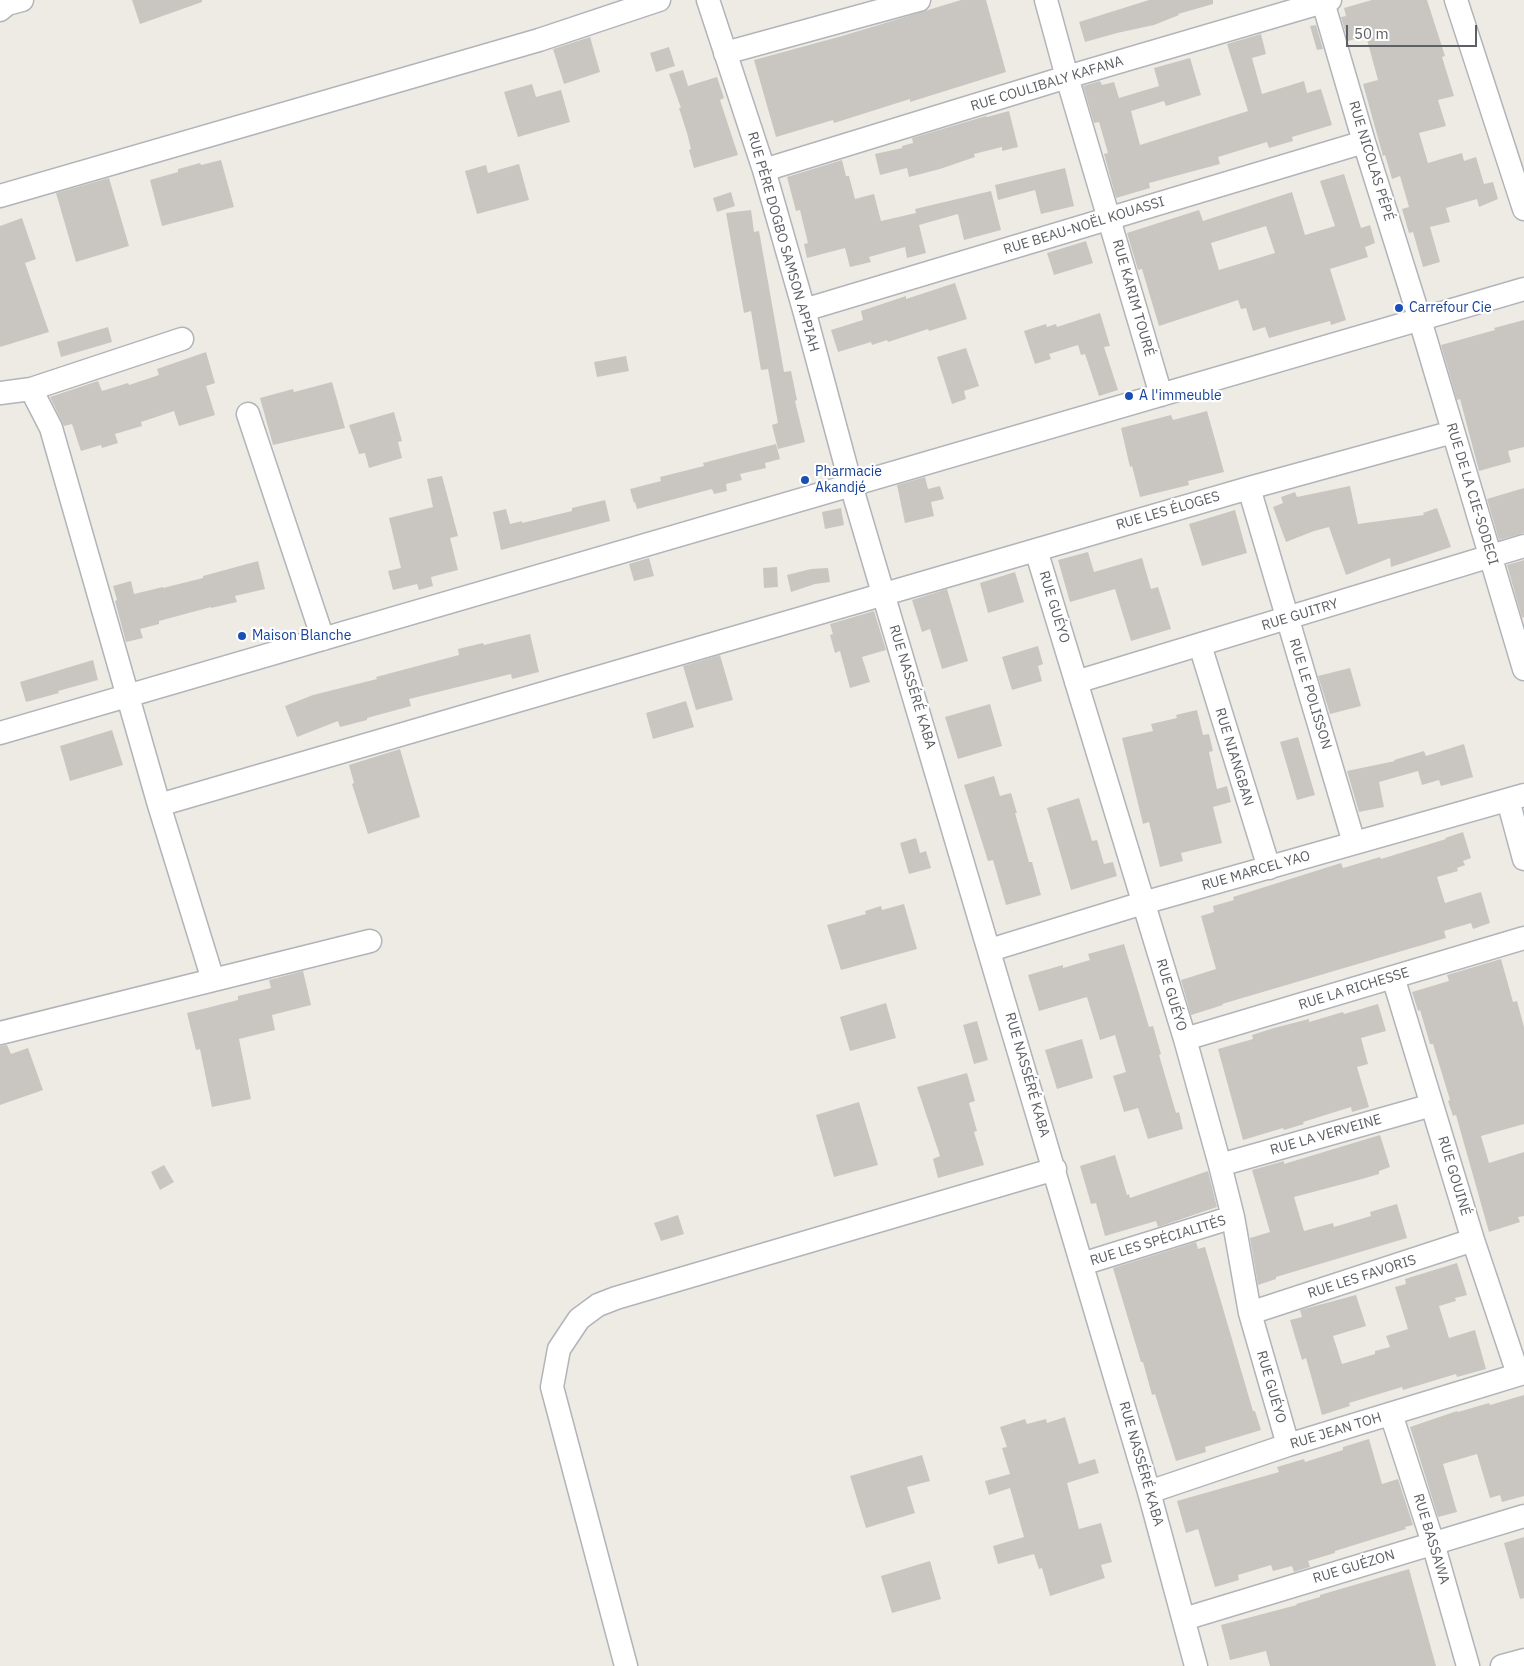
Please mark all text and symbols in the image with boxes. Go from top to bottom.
scale bar [1349,15,1480,47]
text: 50 m [1354,24,1389,43]
street label: RUE COULIBALY KAFANA [969,53,1125,115]
street label: RUE NICOLAS PÉPÉ [1345,99,1397,223]
street label: RUE PÈRE DOGBO SAMSON APPIAH [743,130,823,354]
street label: RUE BEAU-NOËL KOUASSI [1001,193,1167,259]
street label: RUE KARIM TOURÉ [1108,237,1158,359]
place label: Carrefour Cie [1409,300,1492,316]
marker: Carrefour Cie [1393,302,1405,314]
place label: A l'immeuble [1139,388,1222,404]
marker: A l'immeuble [1123,390,1135,402]
street label: RUE DE LA CIE-SODECI [1442,421,1502,567]
place label: Pharmacie Akandjé [815,464,882,497]
marker: Pharmacie Akandjé [799,474,811,486]
street label: RUE LES ÉLOGES [1114,488,1222,534]
street label: RUE GUÉYO [1035,569,1073,645]
street label: RUE GUITRY [1260,595,1340,635]
street label: RUE NASSÉRÉ KABA [885,623,939,751]
place label: Maison Blanche [252,628,351,644]
marker: Maison Blanche [236,630,248,642]
street label: RUE LE POLISSON [1285,636,1335,752]
street label: RUE NIANGBAN [1211,706,1257,808]
street label: RUE MARCEL YAO [1200,847,1312,895]
street label: RUE GUÉYO [1152,957,1190,1033]
street label: RUE LA RICHESSE [1297,964,1411,1014]
street label: RUE NASSÉRÉ KABA [1001,1011,1053,1139]
street label: RUE LA VERVEINE [1268,1111,1384,1159]
street label: RUE GOUINÉ [1434,1134,1474,1218]
street label: RUE LES SPÉCIALITÉS [1088,1212,1228,1270]
street label: RUE LES FAVORIS [1306,1252,1418,1302]
street label: RUE GUÉYO [1253,1349,1289,1425]
street label: RUE NASSÉRÉ KABA [1115,1400,1167,1528]
street label: RUE JEAN TOH [1288,1409,1384,1453]
street label: RUE BASSAWA [1409,1492,1453,1586]
street label: RUE GUÉZON [1311,1547,1397,1587]

